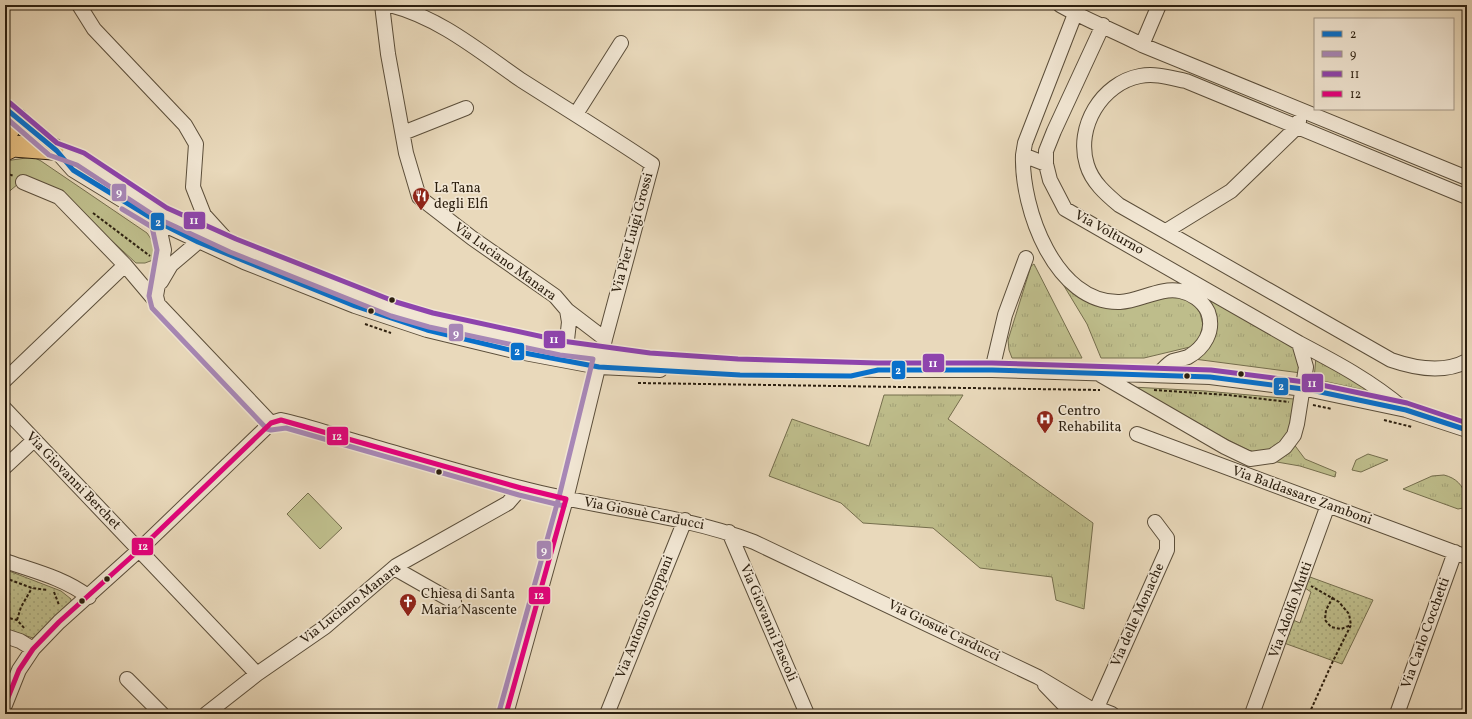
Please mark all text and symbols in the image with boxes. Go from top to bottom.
legend [1314,18,1454,110]
text: 2 [1350,27,1356,43]
text: 9 [1350,47,1356,63]
text: 11 [1350,67,1359,83]
text: 12 [1350,87,1361,103]
street label: Via Pier Luigi Grossi [608,170,658,296]
place label: La Tana degli Elfi [434,179,488,214]
line badge: 9 [111,183,127,202]
text: 9 [116,186,122,201]
restaurant icon: La Tana degli Elfi [411,186,431,211]
street label: Via Volturno [1071,206,1147,260]
line badge: 11 [183,211,206,230]
line badge: 2 [150,212,165,231]
text: 11 [190,214,198,229]
text: 2 [155,216,161,231]
street label: Via Luciano Manara [450,218,560,306]
unlabelled marker [387,295,397,305]
unlabelled marker [366,306,376,316]
line badge: 9 [448,323,464,342]
text: 9 [453,327,459,342]
line badge: 11 [543,330,566,349]
text: 11 [550,333,558,348]
line badge: 2 [510,342,525,361]
text: 2 [514,345,520,360]
line badge: 11 [922,353,945,373]
text: 11 [929,357,937,372]
line badge: 2 [891,360,906,380]
text: 2 [895,364,901,379]
unlabelled marker [1236,369,1246,379]
unlabelled marker [1182,371,1192,381]
line badge: 11 [1301,373,1324,393]
line badge: 2 [1273,377,1289,396]
text: 11 [1308,377,1316,392]
text: 2 [1278,380,1284,395]
place label: Centro Rehabilita [1058,402,1121,437]
hospital icon: Centro Rehabilita [1035,409,1055,434]
line badge: 12 [326,426,349,446]
street label: Via Giovanni Berchet [21,428,125,534]
text: 12 [332,430,342,445]
street label: Via Baldassare Zamboni [1229,462,1375,530]
unlabelled marker [434,467,444,477]
street label: Via Giosuè Carducci [582,493,706,535]
line badge: 12 [131,537,154,556]
text: 12 [138,540,148,555]
line badge: 9 [536,540,552,560]
text: 9 [541,544,547,559]
street label: Via Antonio Stoppani [612,552,678,682]
street label: Via Luciano Manara [297,559,405,649]
street label: Via Adolfo Mutti [1265,559,1317,661]
street label: Via delle Monache [1107,560,1170,670]
street label: Via Giovanni Pascoli [735,561,801,685]
unlabelled marker [102,574,112,584]
street label: Via Carlo Cocchetti [1397,575,1455,691]
place label: Chiesa di Santa Maria Nascente [421,585,517,620]
line badge: 12 [528,586,551,605]
text: 12 [534,589,544,604]
church icon: Chiesa di Santa Maria Nascente [398,592,418,617]
unlabelled marker [77,596,87,606]
street label: Via Giosuè Carducci [885,596,1003,666]

